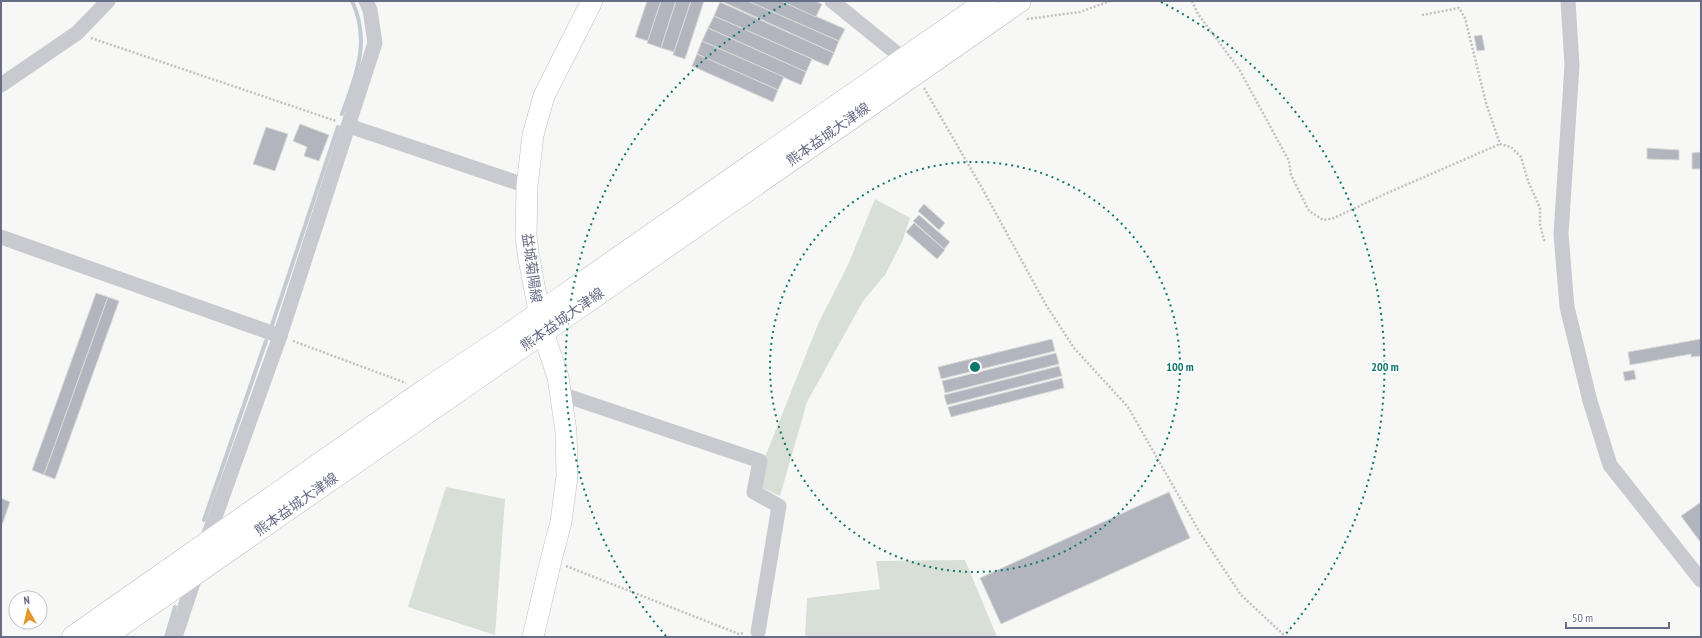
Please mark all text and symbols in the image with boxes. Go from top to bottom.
street label: 熊本益城大津線 [783,99,873,169]
street label: 益城菊陽線 [518,232,546,304]
street label: 熊本益城大津線 [517,284,607,354]
text: 100 m [1166,359,1194,374]
text: 200 m [1371,359,1399,374]
centre of rings [968,360,982,374]
street label: 熊本益城大津線 [251,469,341,539]
north arrow [8,590,48,630]
text: N [23,593,31,607]
scale bar [1566,604,1669,630]
text: 50 m [1572,610,1593,625]

